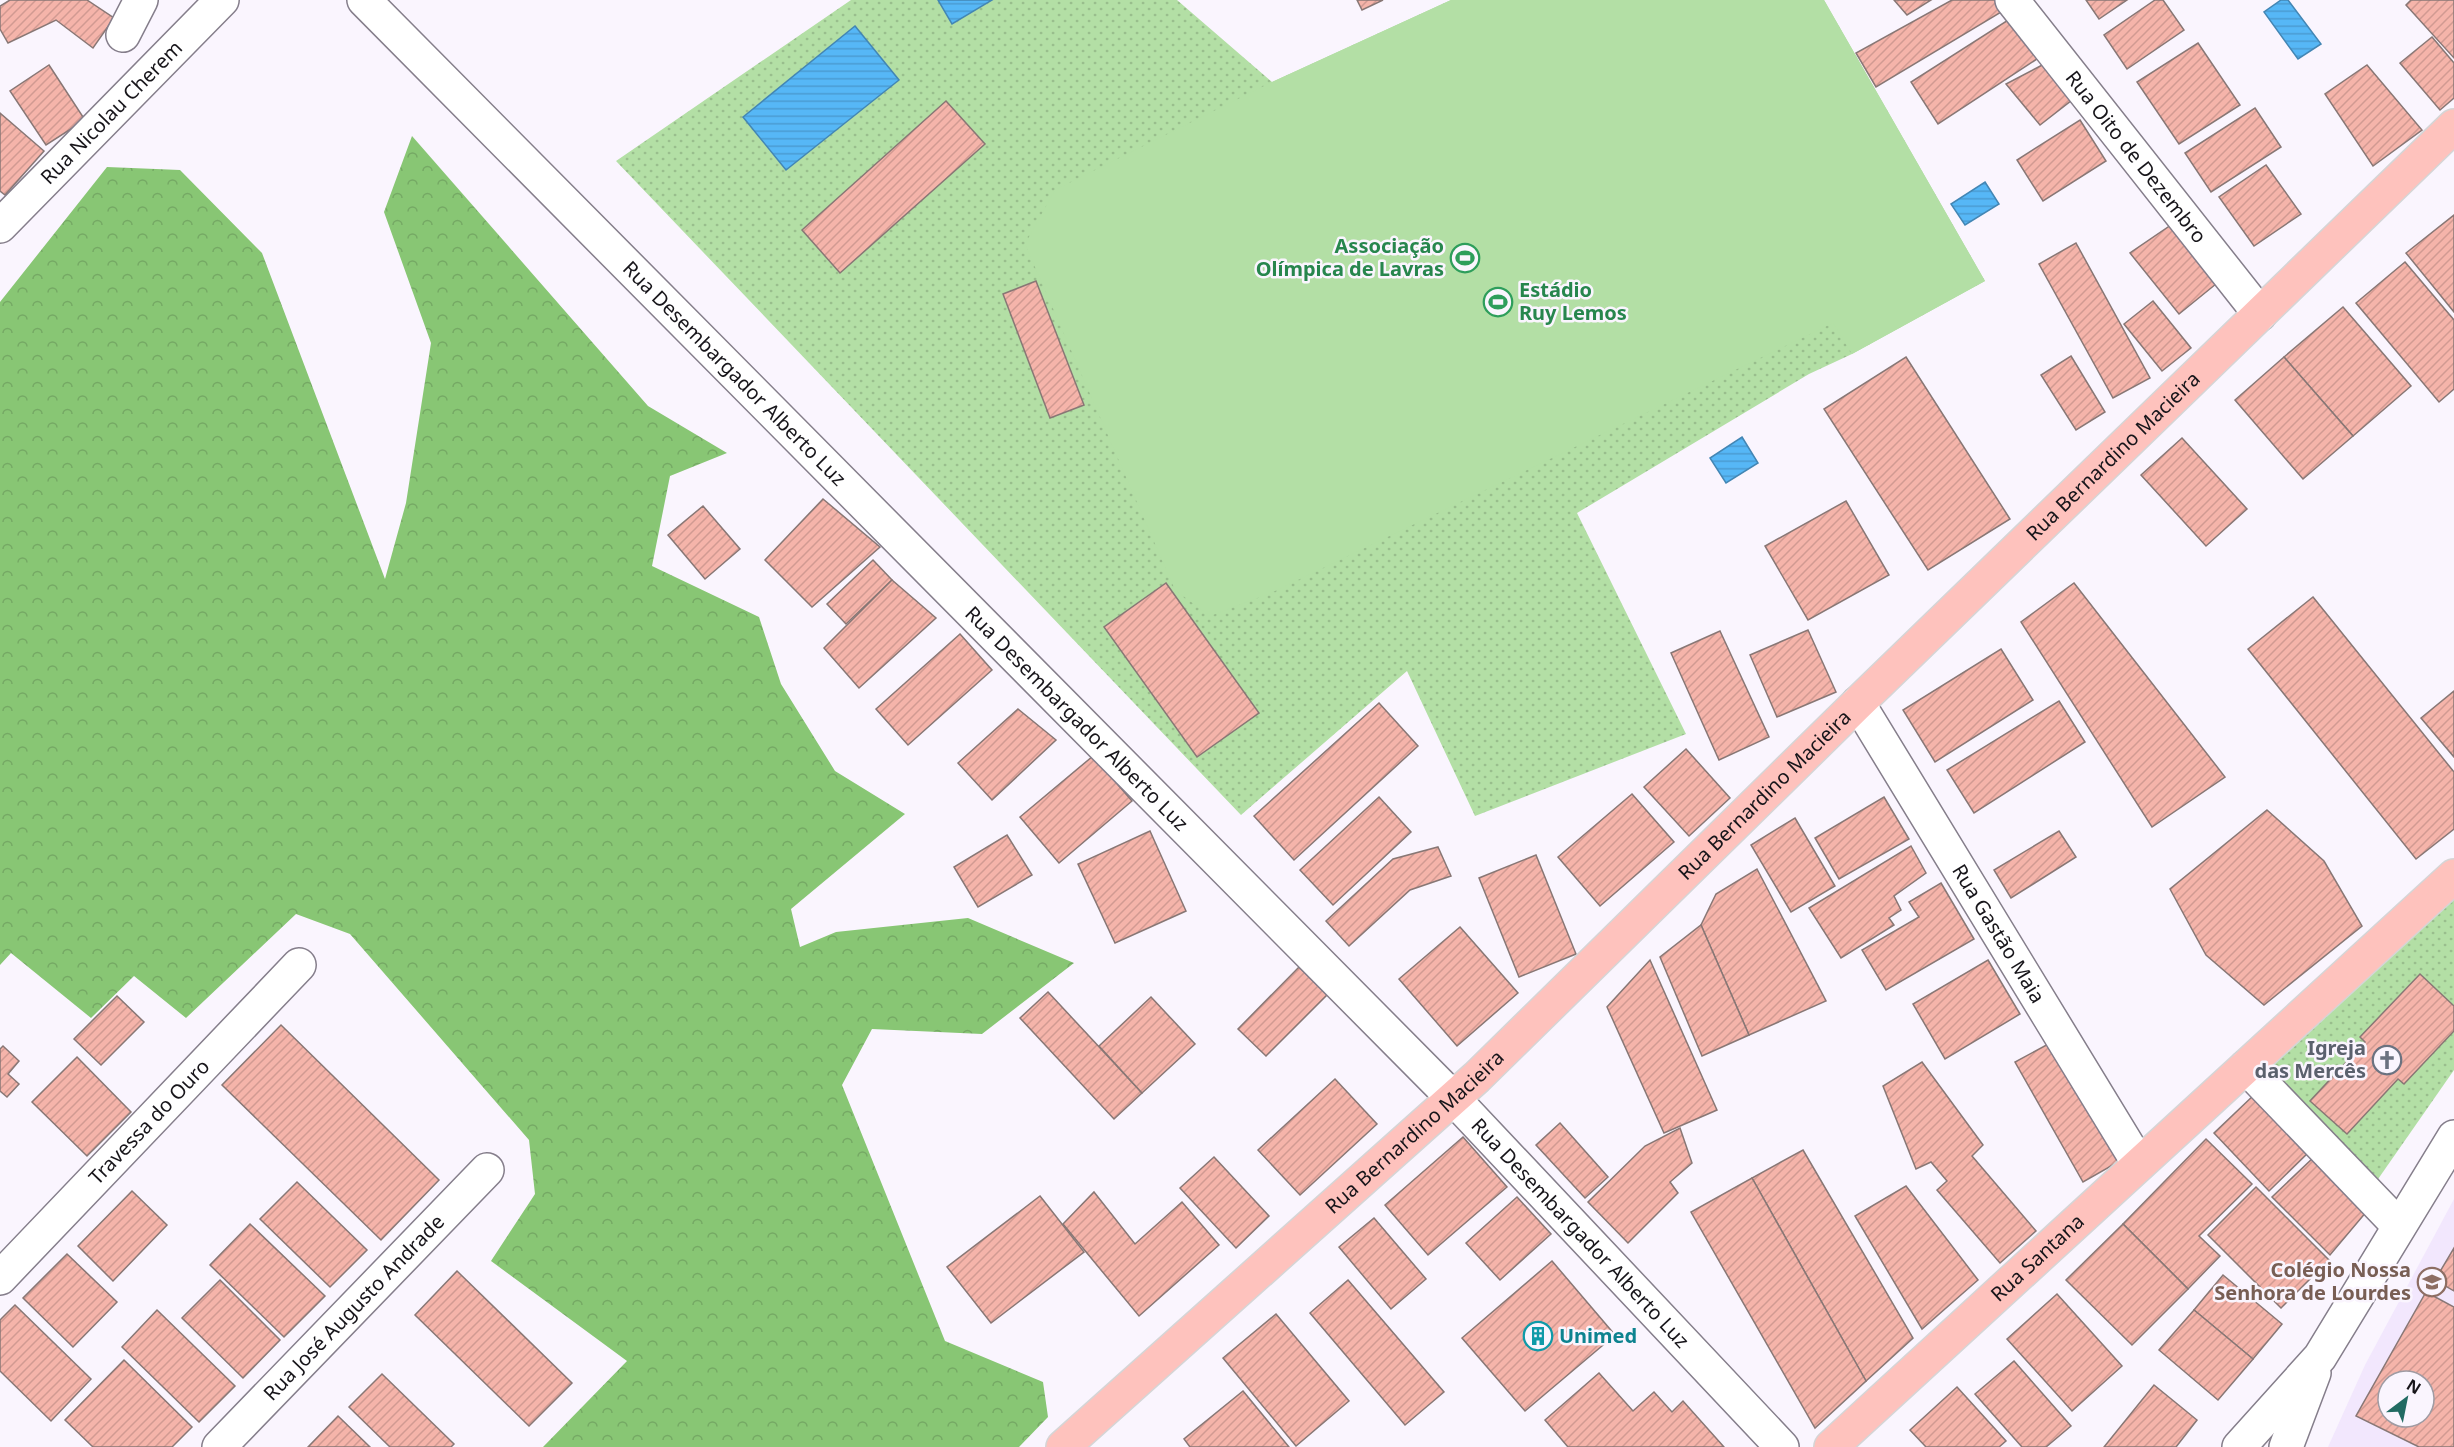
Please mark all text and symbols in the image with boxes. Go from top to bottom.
street label: Rua Nicolau Cherem [34,34,188,190]
street label: Rua Oito de Dezembro [2060,65,2213,249]
place label: Associação Olímpica de Lavras [1256,232,1444,282]
sports icon: Associação Olímpica de Lavras [1449,242,1481,274]
street label: Rua Desembargador Alberto Luz [617,255,852,491]
place label: Estádio Ruy Lemos [1519,276,1627,326]
sports icon: Estádio Ruy Lemos [1482,286,1514,318]
street label: Rua Bernardino Macieira [2020,365,2205,546]
street label: Rua Desembargador Alberto Luz [960,600,1194,836]
street label: Rua Bernardino Macieira [1672,704,1856,885]
street label: Rua Gastão Maia [1946,859,2052,1008]
place label: Igreja das Mercês [2255,1034,2366,1084]
street label: Rua Bernardino Macieira [1319,1044,1510,1220]
church icon: Igreja das Mercês [2371,1044,2403,1076]
street label: Travessa do Ouro [82,1053,215,1190]
street label: Rua Desembargador Alberto Luz [1466,1112,1696,1353]
street label: Rua José Augusto Andrade [257,1208,450,1406]
street label: Rua Santana [1984,1208,2090,1307]
place label: Colégio Nossa Senhora de Lourdes [2214,1256,2411,1306]
school or university icon: Colégio Nossa Senhora de Lourdes [2416,1266,2448,1298]
building icon: Unimed [1522,1320,1554,1352]
place label: Unimed [1559,1322,1637,1349]
north arrow [2376,1369,2436,1429]
text: N [2403,1374,2425,1399]

